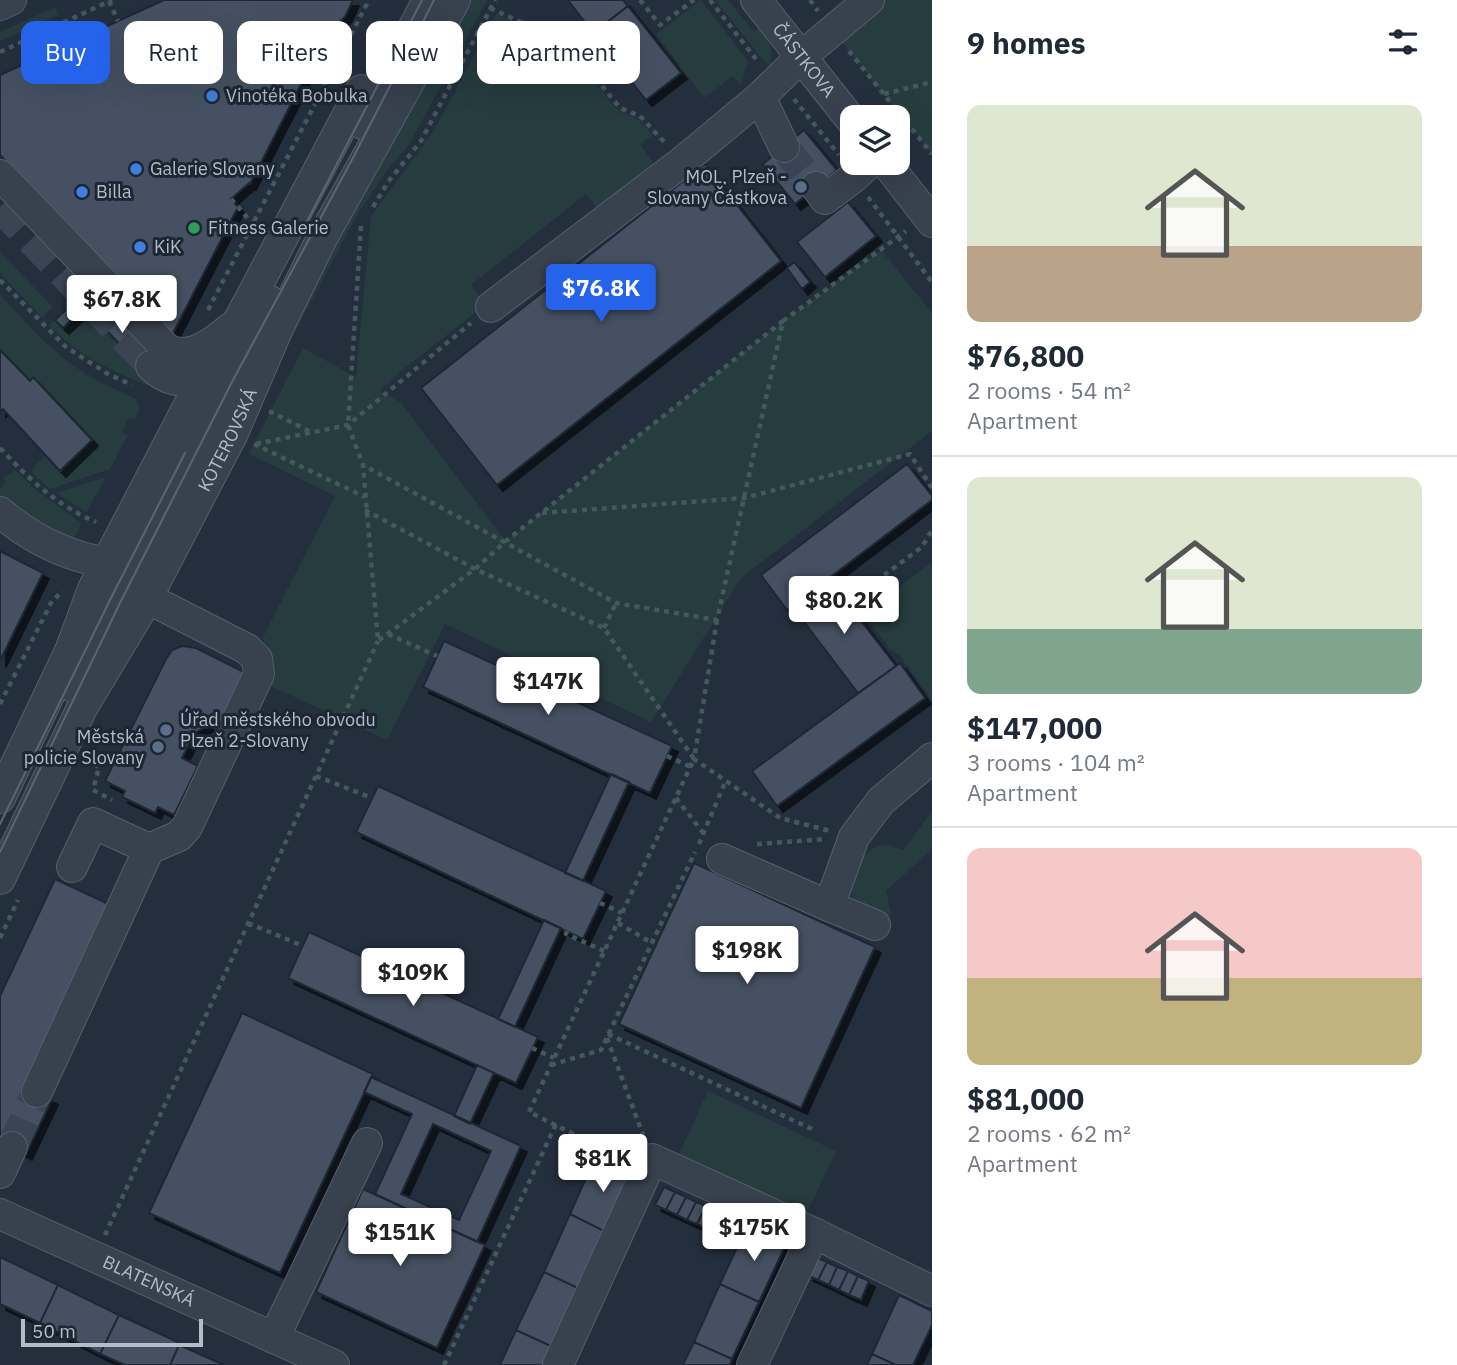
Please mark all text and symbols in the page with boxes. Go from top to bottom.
street label: ČÁSTKOVA [768,18,841,102]
chip: Buy [21,21,110,84]
chip: Rent [124,21,223,84]
chip: Filters [237,21,352,84]
chip: New [366,21,463,84]
chip: Apartment [477,21,640,84]
text: 9 homes [967,23,1086,62]
icon: filters [1384,23,1422,61]
place label: Vinotéka Bobulka [226,84,368,107]
marker: Vinotéka Bobulka [204,88,220,104]
map controls [840,105,910,175]
button: layers [840,105,910,175]
icon: home [1132,150,1258,276]
place label: Galerie Slovany [150,157,275,180]
marker: Galerie Slovany [128,161,144,177]
place label: MOL, Plzeň - Slovany Částkova [647,165,787,209]
marker: MOL, Plzeň - Slovany Částkova [793,179,809,195]
place label: Billa [96,180,132,203]
marker: Billa [74,184,90,200]
place label: Fitness Galerie [208,216,329,239]
marker: Fitness Galerie [186,220,202,236]
place label: KiK [154,235,182,258]
marker: KiK [132,239,148,255]
pin: $76.8K [544,264,658,324]
text: $76.8K [562,272,640,302]
pin: $67.8K [65,276,179,335]
text: $67.8K [83,283,161,313]
text: $76,800 [967,336,1084,375]
text: 2 rooms · 54 m² [967,375,1131,405]
street label: KOTEROVSKÁ [192,384,262,495]
text: Apartment [967,405,1078,435]
icon: home [1132,522,1258,648]
pin: $80.2K [787,576,901,636]
text: $80.2K [805,584,883,614]
pin: $147K [499,658,597,717]
text: $147K [512,665,584,695]
place label: Úřad městského obvodu Plzeň 2-Slovany [180,708,376,752]
text: $147,000 [967,708,1102,747]
marker: Úřad městského obvodu Plzeň 2-Slovany [158,722,174,738]
place label: Městská policie Slovany [24,725,144,769]
marker: Městská policie Slovany [150,739,166,755]
text: 3 rooms · 104 m² [967,747,1145,777]
text: Apartment [967,777,1078,807]
icon: home [1132,893,1258,1019]
pin: $198K [698,926,796,986]
text: $198K [711,934,783,964]
pin: $109K [364,948,462,1008]
text: $109K [377,956,449,986]
text: $81,000 [967,1079,1084,1118]
text: 2 rooms · 62 m² [967,1118,1131,1148]
pin: $81K [562,1134,644,1194]
text: $81K [574,1142,632,1172]
text: Apartment [967,1148,1078,1178]
pin: $175K [705,1204,803,1263]
pin: $151K [351,1208,449,1268]
text: $175K [718,1211,790,1241]
text: $151K [364,1216,436,1246]
street label: BLATENSKÁ [99,1250,199,1312]
scale bar [21,1316,203,1348]
text: 50 m [32,1319,76,1343]

